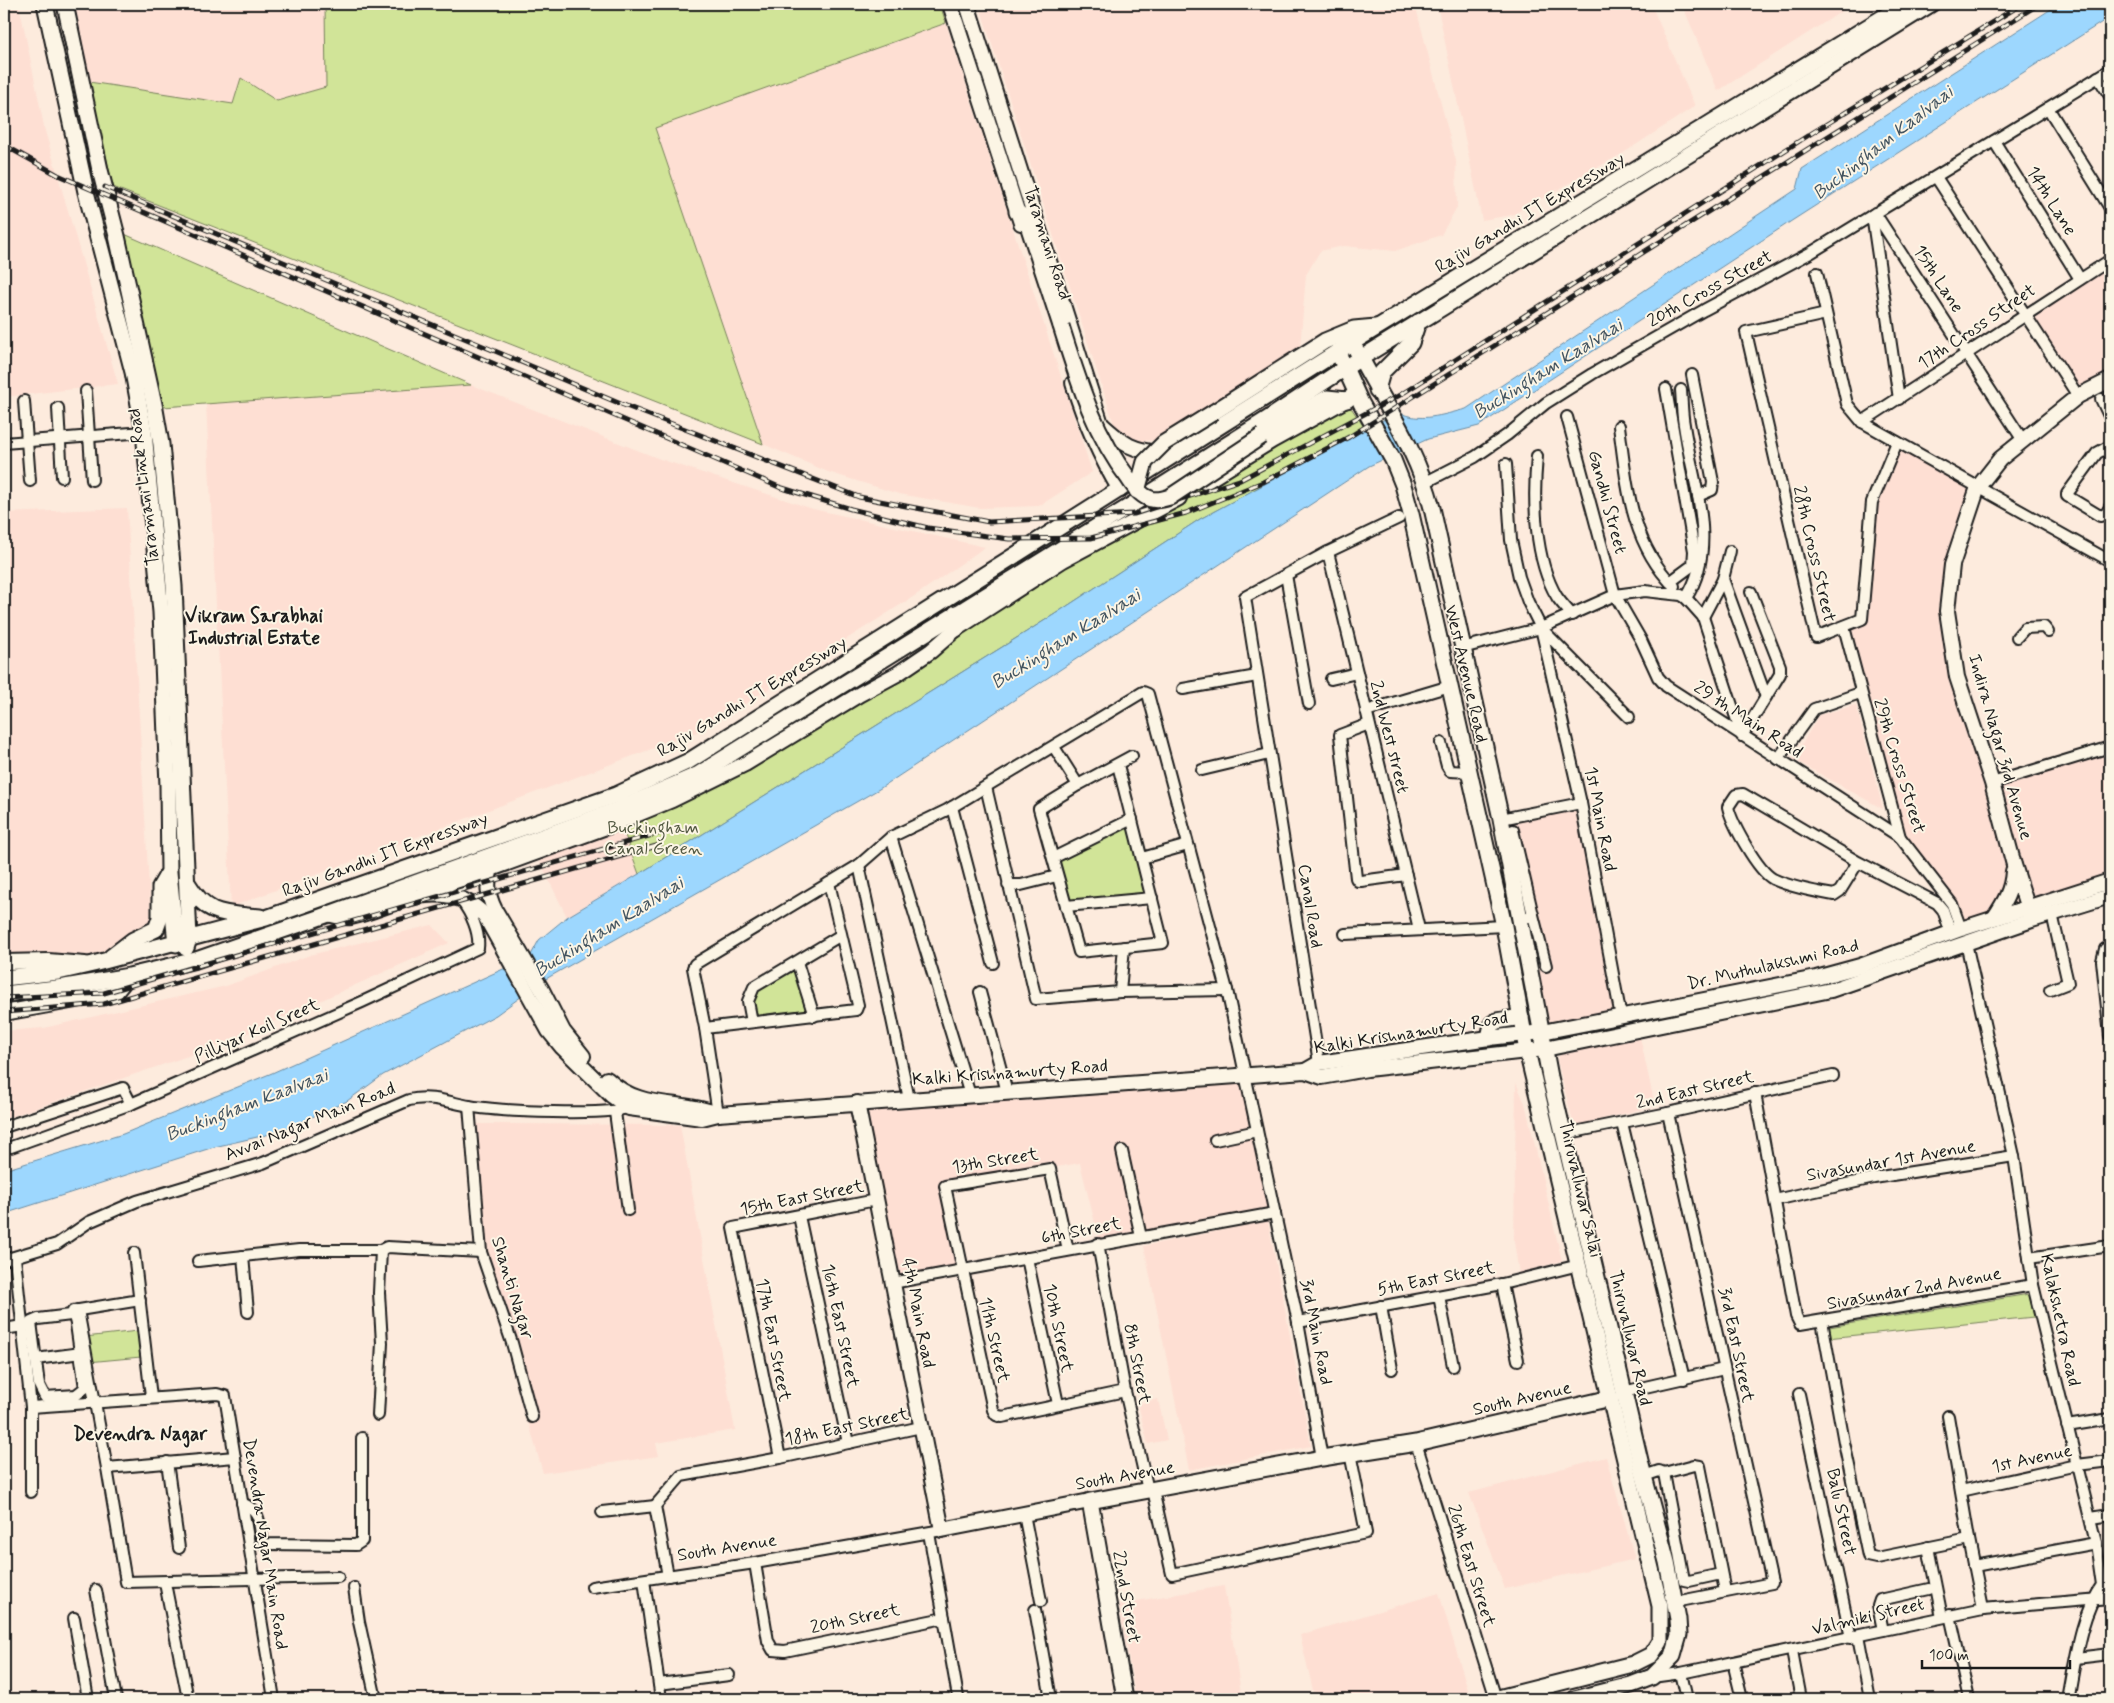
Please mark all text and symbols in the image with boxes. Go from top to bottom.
water label: Buckingham Kaalvaai [1808,79,1961,207]
street label: Rajiv Gandhi IT Expressway [1431,147,1629,279]
street label: 14th Lane [2020,162,2082,240]
street label: Taramani Road [1017,183,1077,303]
street label: 15th Lane [1907,240,1969,318]
street label: 20th Cross Street [1643,245,1777,333]
street label: 17th Cross Street [1913,279,2041,375]
water label: Buckingham Kaalvaai [1468,312,1630,427]
street label: Taramani Link Road [122,407,166,567]
street label: Gandhi Street [1582,448,1632,557]
street label: 28th Cross Street [1787,483,1841,625]
water label: Buckingham Kaalvaai [986,582,1148,697]
street label: West Avenue Road [1438,603,1494,745]
district label: Vikram Sarabhai Industrial Estate [185,604,323,651]
street label: Rajiv Gandhi IT Expressway [653,631,851,763]
street label: Indira Nagar 3rd Avenue [1960,651,2038,843]
street label: 29 th Main Road [1689,676,1807,764]
street label: 2nd West street [1363,678,1415,796]
street label: 29th Cross Street [1867,696,1931,836]
street label: 1st Main Road [1578,764,1622,874]
street label: Rajiv Gandhi IT Expressway [279,807,491,903]
park label: Buckingham Canal Green [604,816,702,861]
street label: Canal Road [1292,862,1328,950]
water label: Buckingham Kaalvaai [529,870,691,985]
street label: Dr. Muthulakshmi Road [1685,934,1861,996]
street label: Pilliyar Koil Sreet [191,993,324,1069]
street label: Kalki Krishnamurty Road [1312,1006,1510,1060]
street label: Kalki Krishnamurty Road [911,1054,1109,1092]
water label: Buckingham Kaalvaai [162,1062,334,1149]
street label: 2nd East Street [1634,1065,1757,1115]
street label: Avvai Nagar Main Road [221,1077,400,1169]
street label: Thiruvalluvar Salai [1553,1118,1607,1260]
street label: Sivasundar 1st Avenue [1805,1134,1978,1188]
street label: 13th Street [950,1142,1040,1180]
street label: 15th East Street [738,1174,866,1222]
street label: 6th Street [1039,1211,1123,1250]
street label: Shanti Nagar [483,1234,539,1343]
street label: Kalakshetra Road [2034,1251,2086,1389]
street label: 4th Main Road [896,1256,940,1370]
street label: 5th East Street [1375,1256,1497,1302]
street label: 16th East Street [815,1262,865,1391]
street label: Sivasundar 2nd Avenue [1825,1262,2003,1316]
street label: Thiruvalluvar Road [1603,1268,1657,1408]
street label: 17th East Street [749,1276,797,1404]
street label: 3rd Main Road [1294,1277,1338,1387]
street label: 10th Street [1037,1282,1079,1375]
street label: 3rd East Street [1712,1285,1760,1405]
street label: 11th Street [972,1295,1016,1386]
street label: 8th Street [1117,1322,1157,1407]
street label: South Avenue [1470,1376,1574,1422]
street label: 18th East Street [783,1402,912,1452]
district label: Devendra Nagar [73,1422,208,1448]
street label: Devendra Nagar Main Road [236,1437,294,1651]
street label: 1st Avenue [1990,1439,2075,1479]
street label: South Avenue [1073,1455,1177,1497]
street label: Balu Street [1820,1466,1862,1558]
street label: 26th East Street [1441,1502,1501,1631]
street label: South Avenue [676,1528,779,1568]
street label: 22nd Street [1106,1549,1146,1645]
street label: Valmiki Street [1809,1592,1927,1642]
street label: 20th Street [808,1598,902,1640]
scale bar [1922,1638,2069,1670]
text: 100 m [1929,1646,1969,1666]

